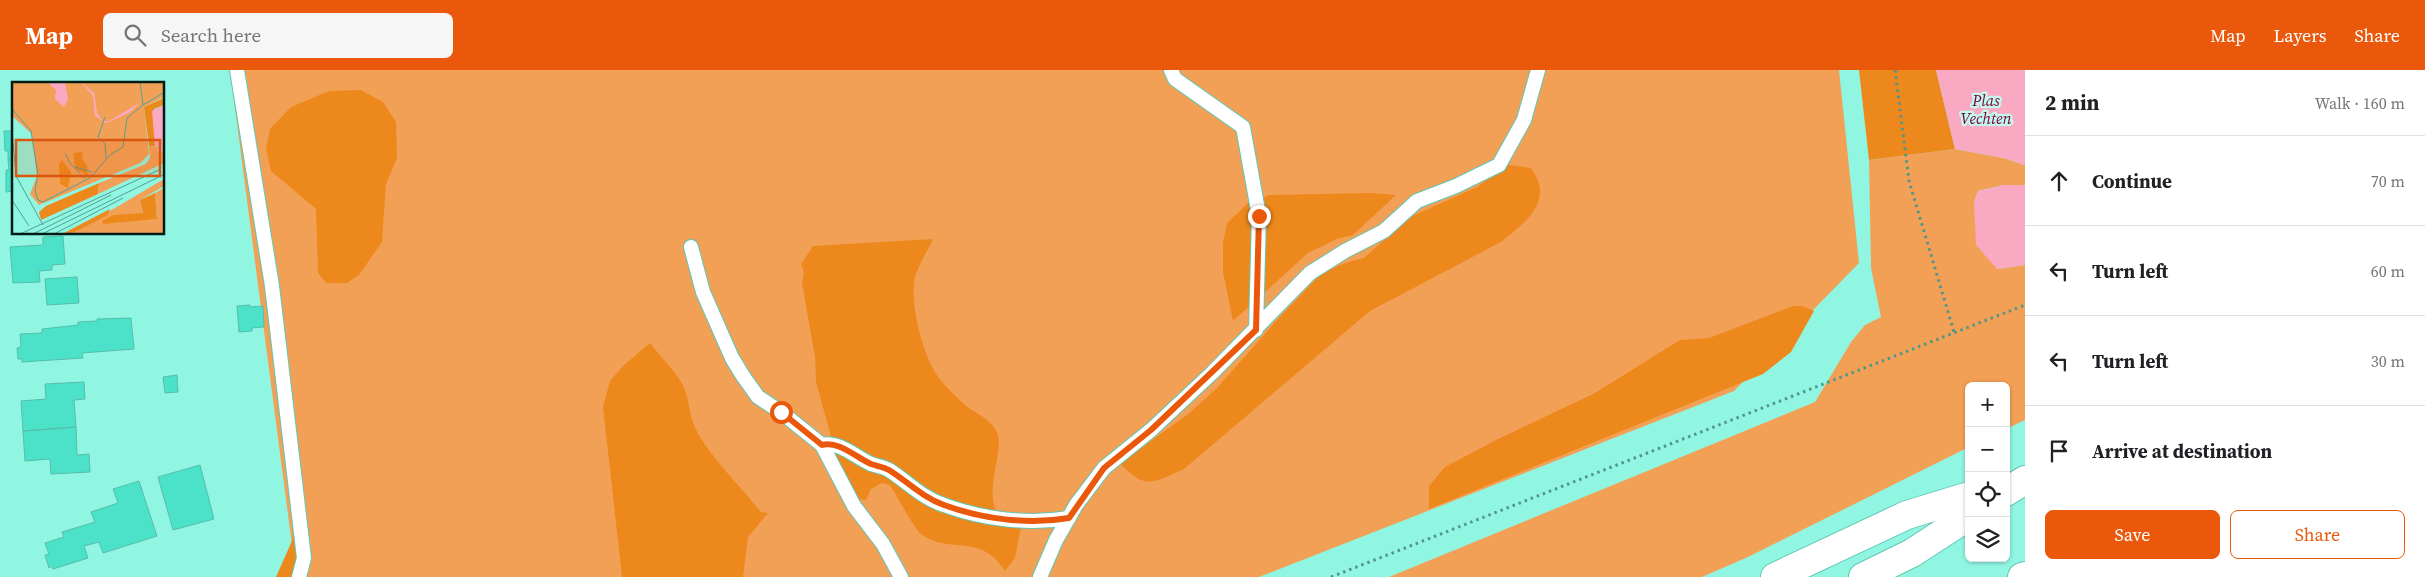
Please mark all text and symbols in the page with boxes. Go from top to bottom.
search box [103,13,453,58]
text: Map [25,19,73,52]
icon: search [121,21,149,49]
text: Search here [161,22,261,48]
text: Map [2210,23,2245,48]
text: Layers [2273,23,2326,48]
text: Share [2354,23,2400,48]
inset map [12,82,165,235]
text: 2 min [2045,88,2100,117]
water label: Plas Vechten [1960,89,2012,129]
text: Walk · 160 m [2315,92,2405,114]
icon: ahead [2045,167,2073,195]
text: Continue [2092,168,2172,194]
text: 70 m [2371,170,2405,192]
route end [1248,205,1271,228]
icon: left [2045,257,2073,285]
text: Turn left [2092,258,2168,284]
text: 60 m [2371,260,2405,282]
icon: left [2045,347,2073,375]
text: Turn left [2092,348,2168,374]
text: 30 m [2371,350,2405,372]
map controls [1965,382,2010,562]
button: + [1965,382,2010,427]
route start [770,401,793,424]
button: − [1965,427,2010,472]
icon: arrive [2045,437,2073,465]
text: Arrive at destination [2092,438,2272,464]
button: locate [1965,472,2010,517]
button: Save [2045,510,2220,559]
button: Share [2230,510,2405,559]
button: layers [1965,517,2010,562]

